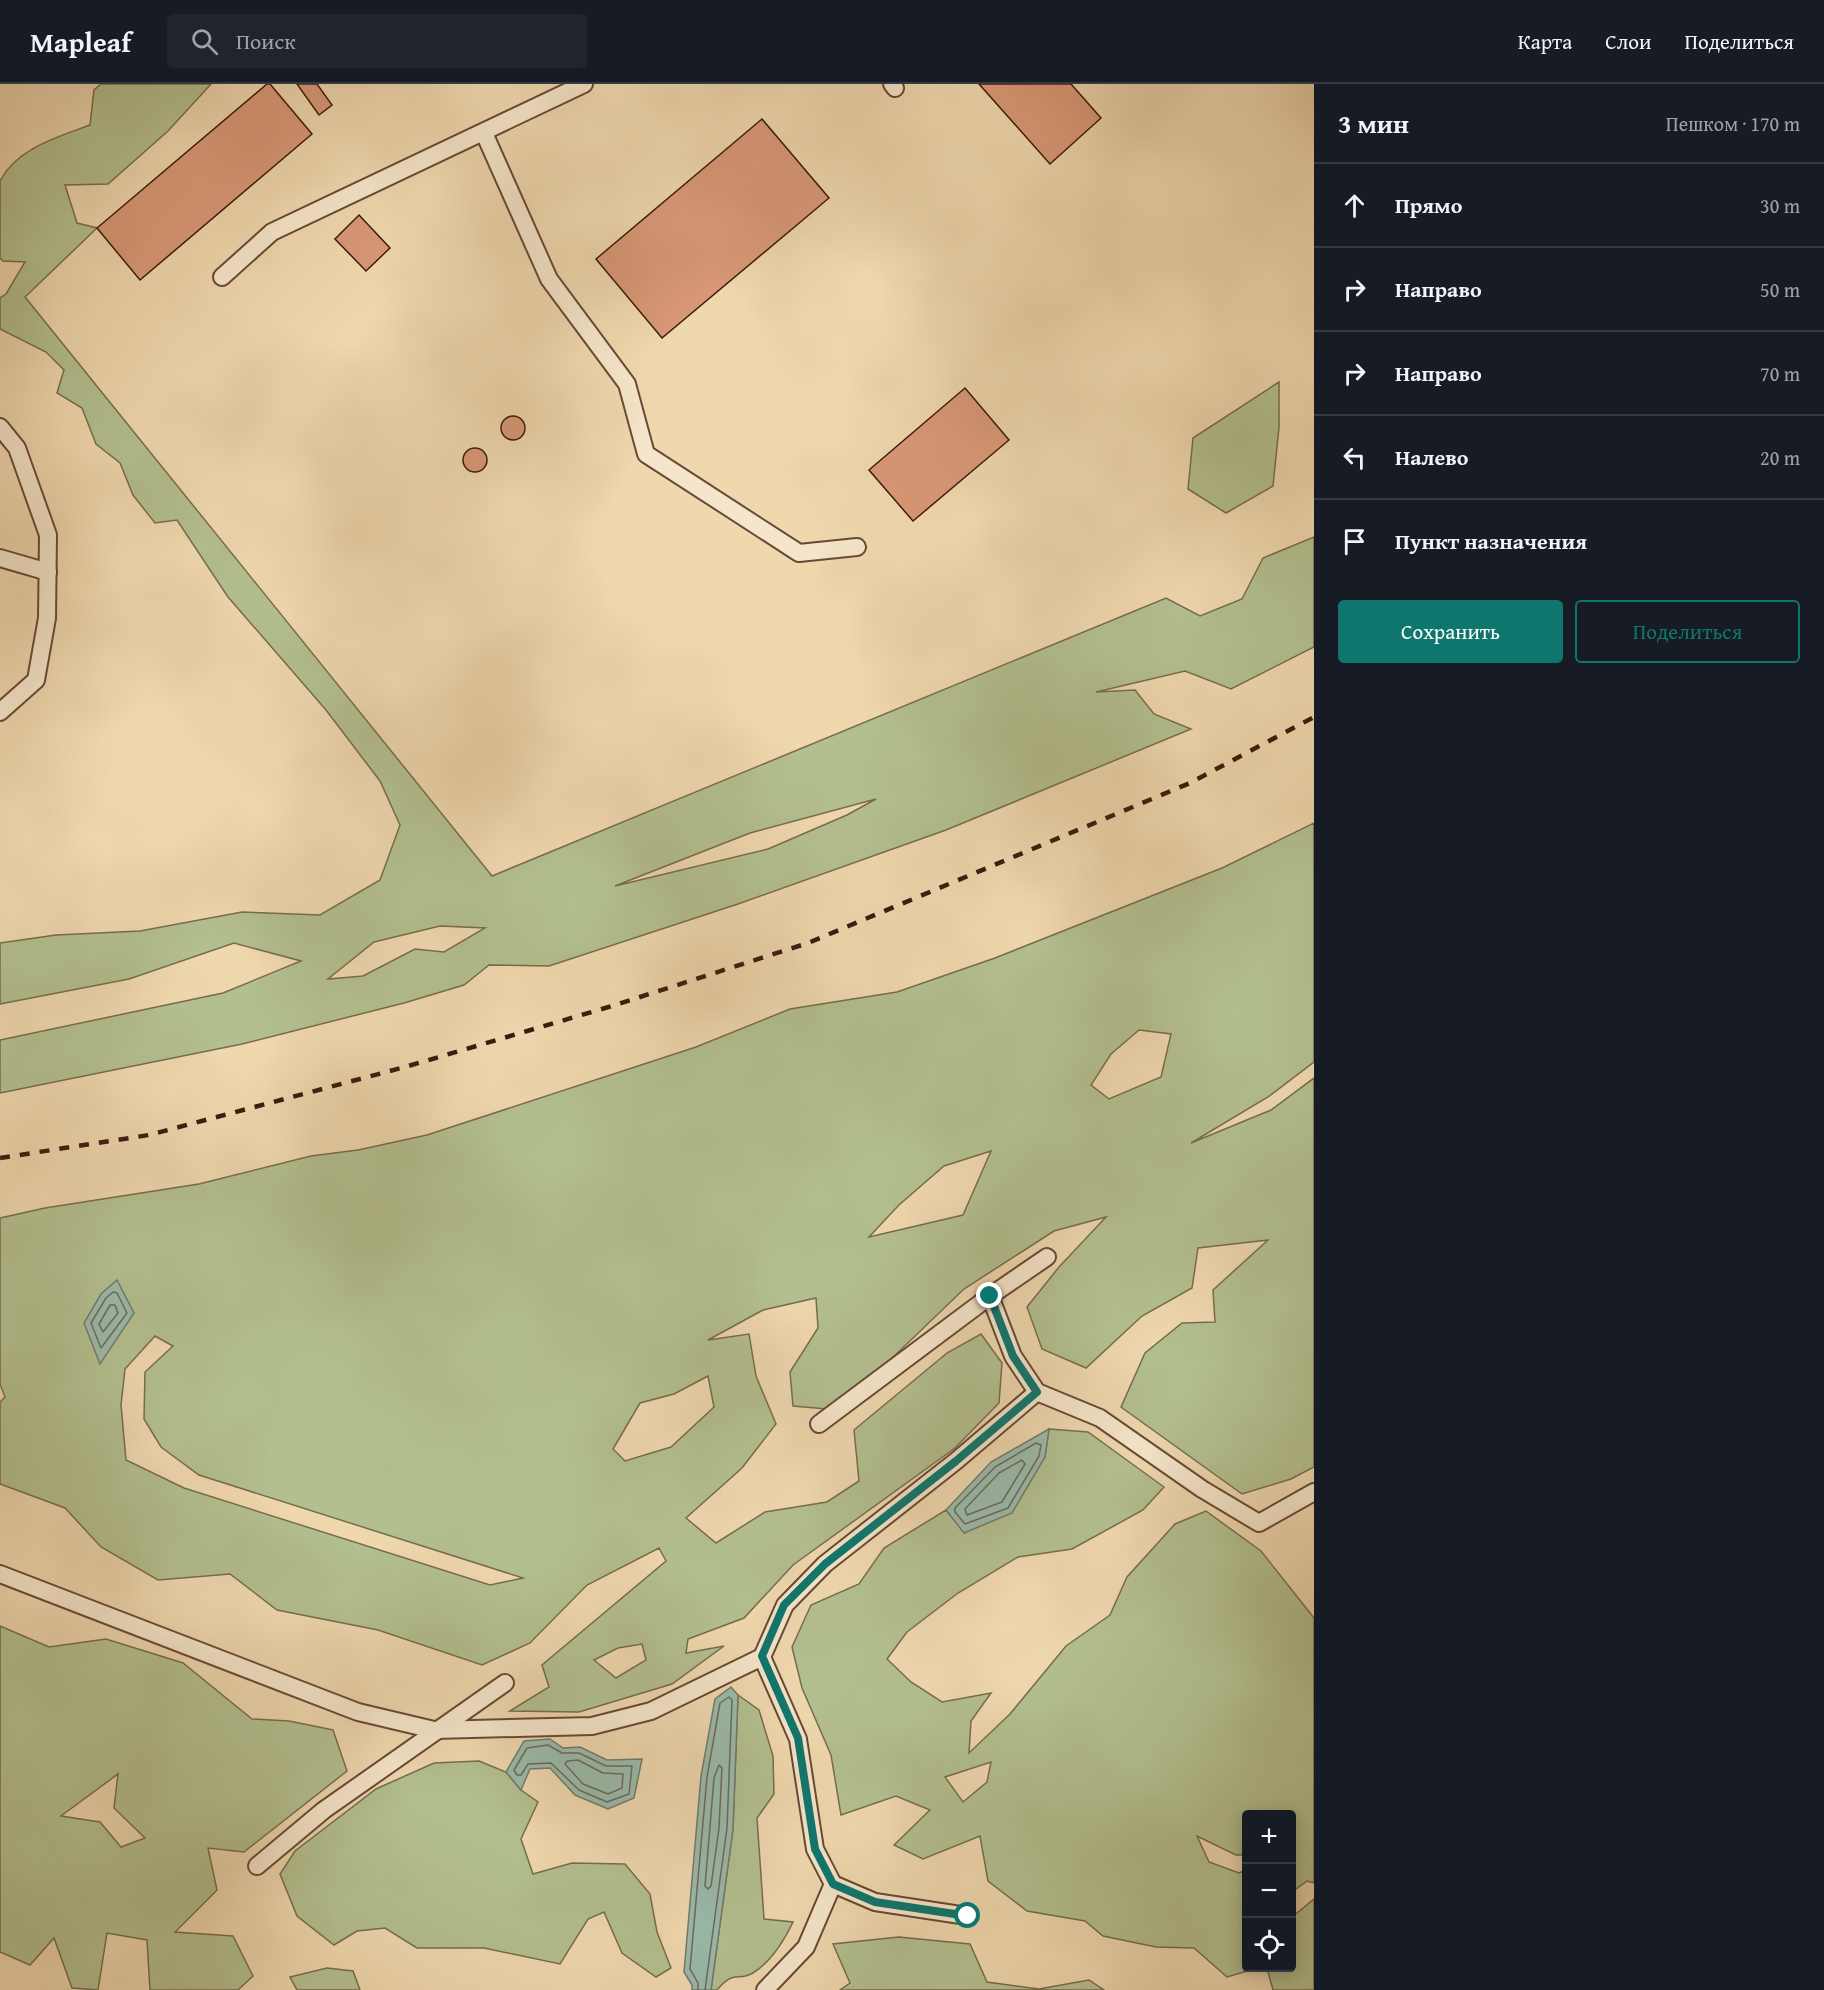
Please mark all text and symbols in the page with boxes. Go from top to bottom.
search box [167,14,587,68]
text: Mapleaf [30,21,131,62]
icon: search [188,25,221,58]
text: Поиск [236,25,296,57]
text: Карта [1518,26,1572,57]
text: Слои [1605,26,1651,57]
text: Поделиться [1684,26,1794,57]
text: 3 мин [1338,104,1409,143]
text: Пешком · 170 m [1666,109,1800,138]
icon: ahead [1338,189,1371,222]
text: Прямо [1395,189,1462,221]
text: 30 m [1760,191,1800,220]
icon: right [1338,273,1371,306]
text: Направо [1395,273,1482,305]
text: 50 m [1760,275,1800,304]
icon: right [1338,357,1371,390]
text: Направо [1395,357,1482,389]
text: 70 m [1760,359,1800,388]
icon: left [1338,441,1371,474]
text: Налево [1395,441,1468,473]
text: 20 m [1760,443,1800,472]
icon: arrive [1338,525,1371,558]
text: Пункт назначения [1395,525,1587,557]
button: Сохранить [1338,600,1563,663]
button: Поделиться [1575,600,1800,663]
route end [976,1282,1002,1308]
map controls [1242,1810,1296,1972]
button: + [1242,1810,1296,1864]
button: − [1242,1864,1296,1918]
route start [954,1902,980,1928]
button: locate [1242,1918,1296,1972]

